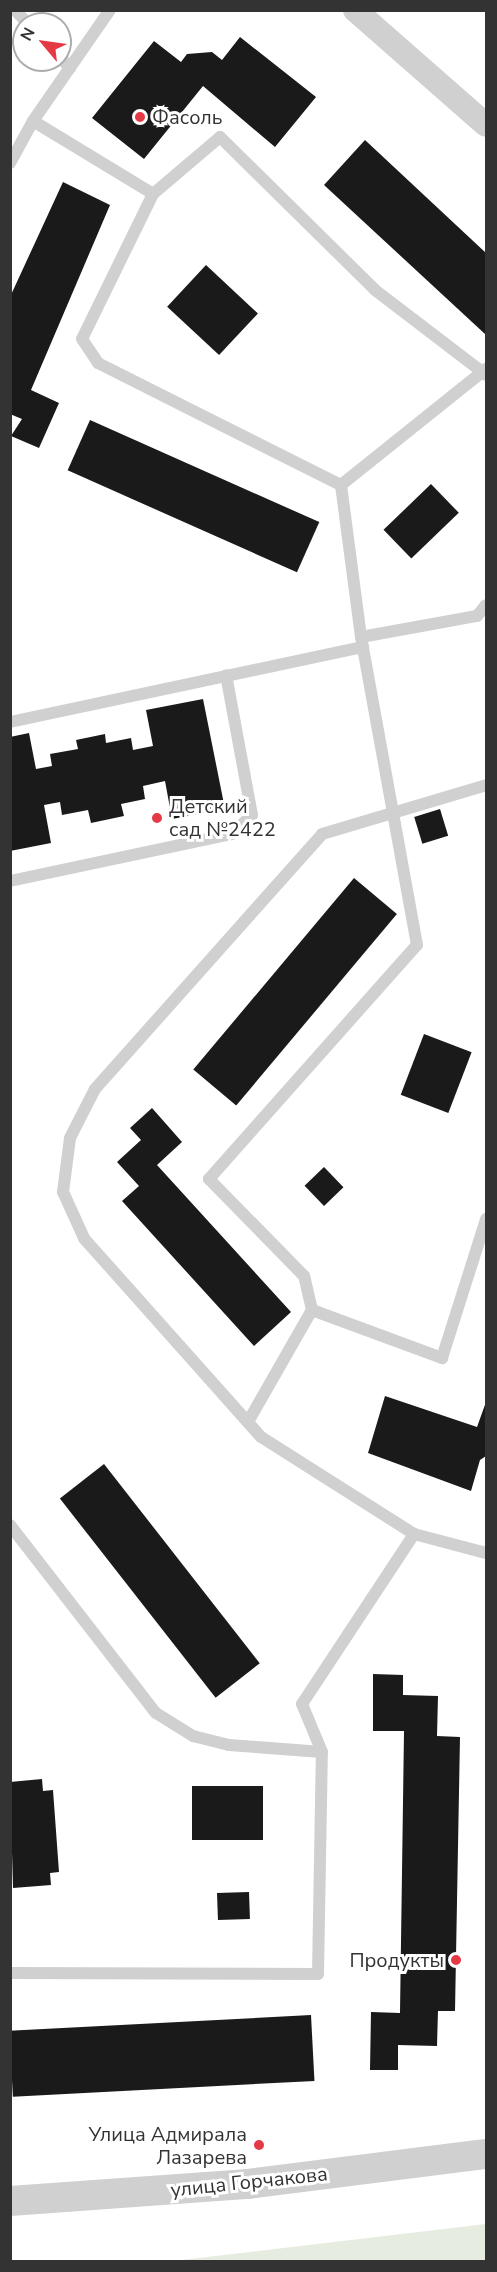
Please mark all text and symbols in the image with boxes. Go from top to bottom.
north arrow [12,12,72,72]
text: N [15,24,41,45]
place label: Фасоль [152,105,222,129]
marker: Фасоль [133,110,147,124]
place label: Детский сад №2422 [169,795,276,842]
marker: Детский сад №2422 [150,811,164,825]
place label: Продукты [349,1948,444,1972]
marker: Продукты [449,1953,463,1967]
place label: Улица Адмирала Лазарева [89,2122,247,2169]
marker: Улица Адмирала Лазарева [252,2138,266,2152]
street label: улица Горчакова [169,2162,329,2202]

